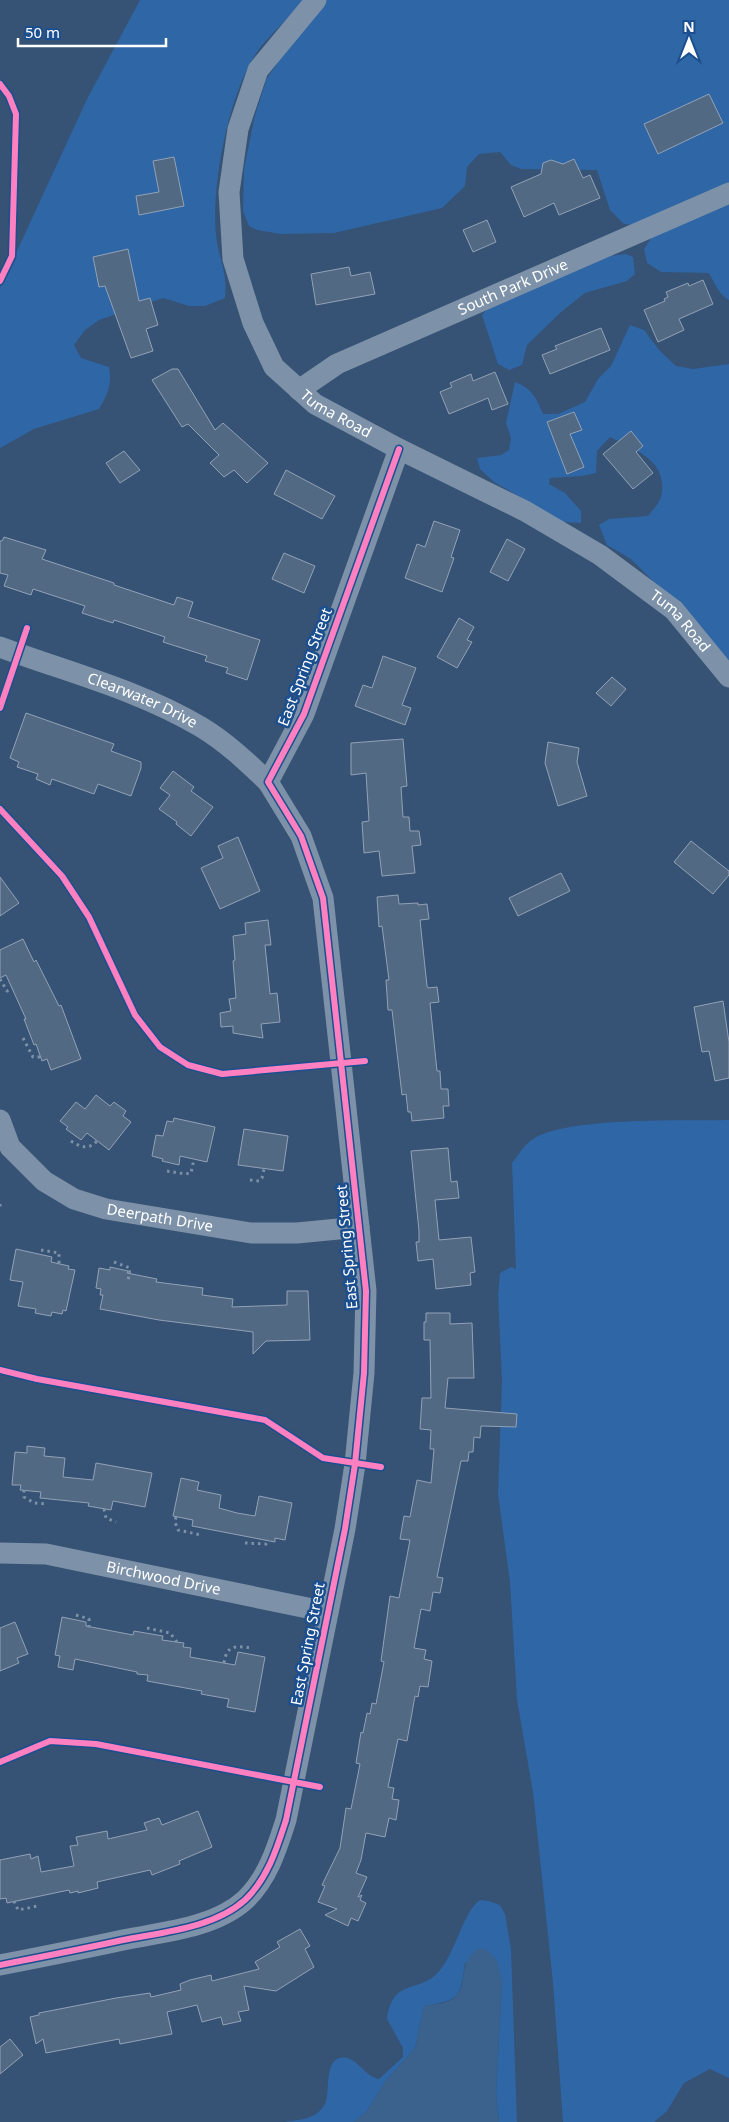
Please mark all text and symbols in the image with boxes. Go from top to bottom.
scale bar [18,15,165,47]
north arrow [664,15,714,65]
text: N [683,17,695,36]
text: 50 m [25,22,60,42]
street label: South Park Drive [454,254,571,319]
street label: Tuma Road [297,385,375,442]
street label: Tuma Road [647,585,715,656]
street label: East Spring Street [272,604,336,729]
street label: Clearwater Drive [85,667,201,732]
street label: East Spring Street [331,1183,361,1310]
street label: Deerpath Drive [105,1198,215,1236]
street label: Birchwood Drive [105,1556,223,1599]
street label: East Spring Street [285,1580,329,1707]

